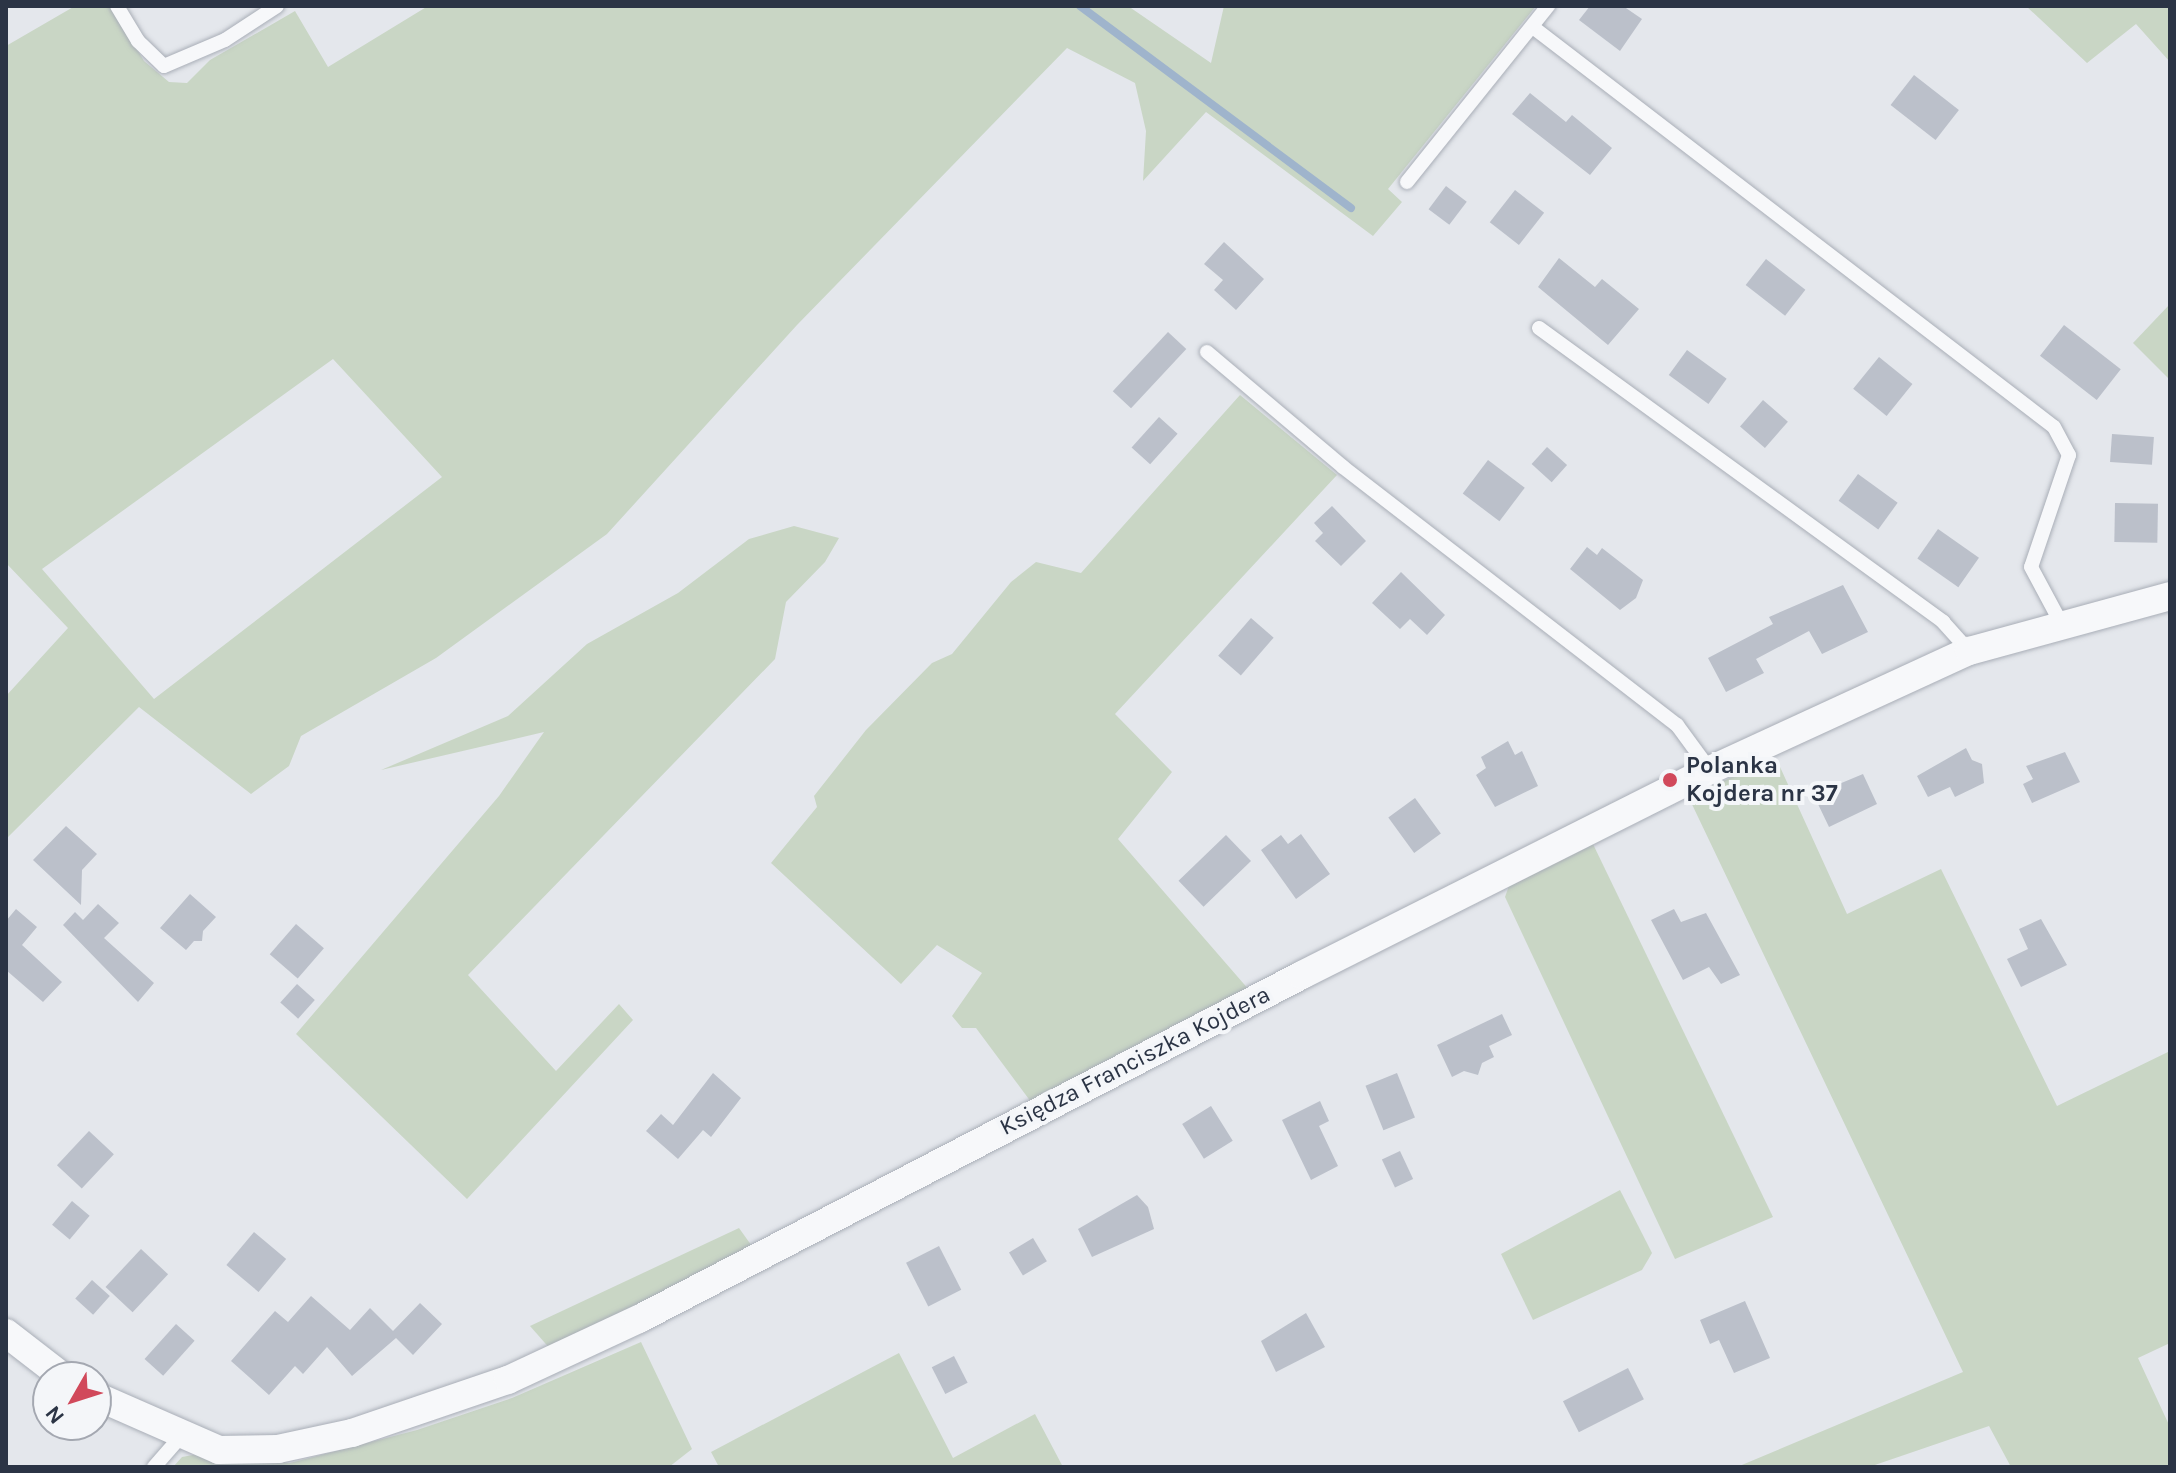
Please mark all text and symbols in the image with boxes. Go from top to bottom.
place label: Polanka Kojdera nr 37 [1686,752,1838,808]
marker: Polanka Kojdera nr 37 [1661,771,1679,789]
street label: Księdza Franciszka Kojdera [995,980,1275,1142]
north arrow [32,1361,112,1441]
text: N [40,1401,70,1429]

